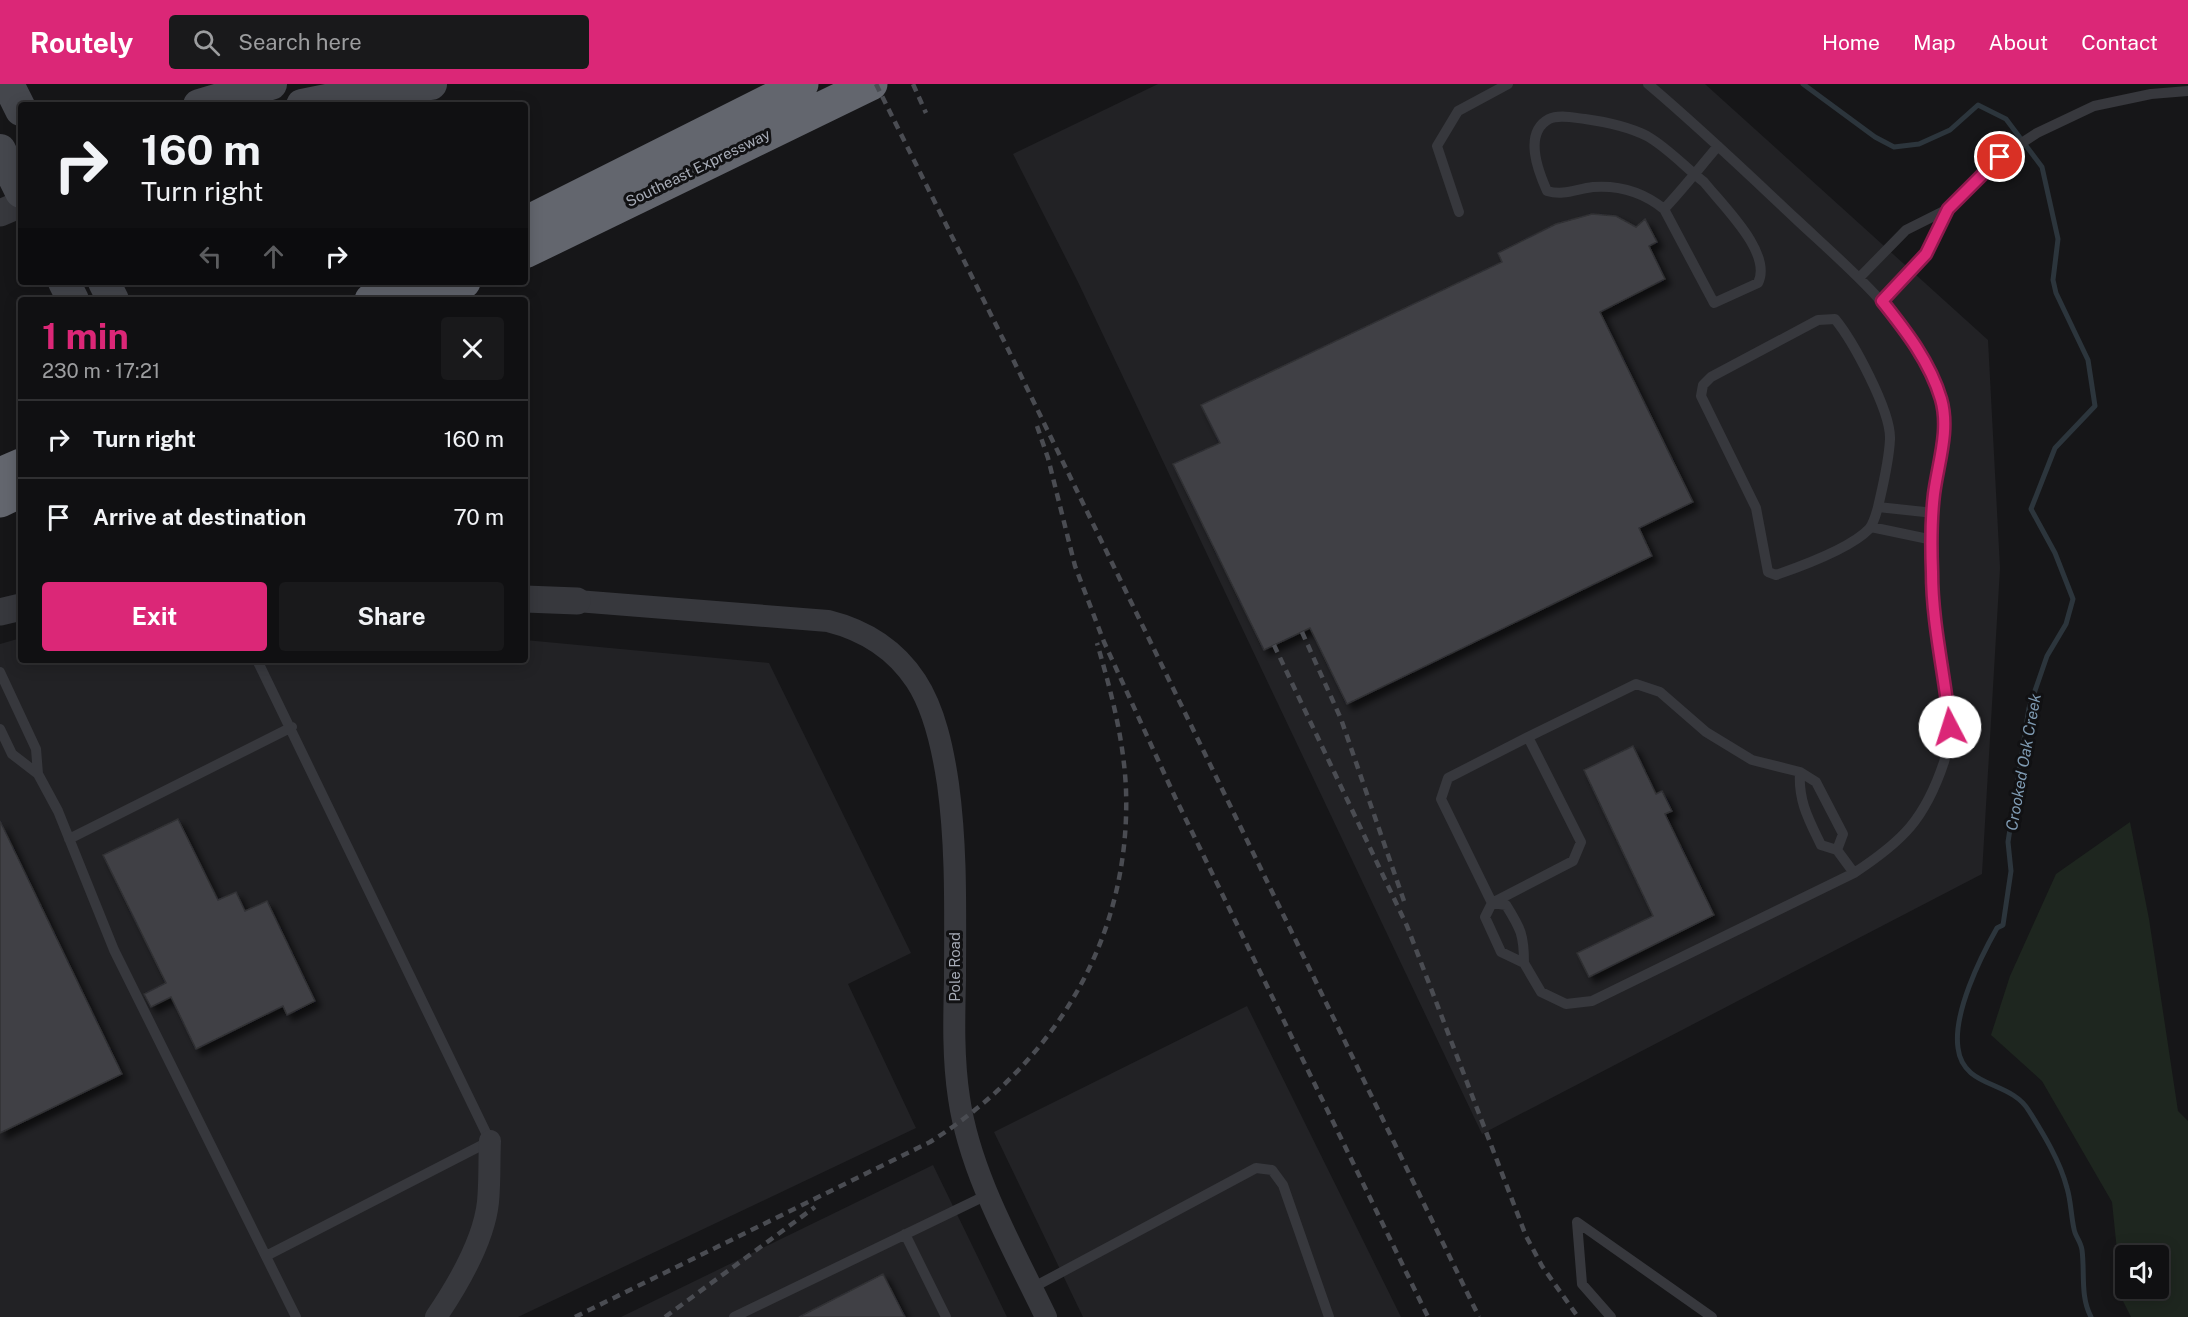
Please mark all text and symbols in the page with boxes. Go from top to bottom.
search box [169,15,589,69]
text: Routely [30,26,133,59]
icon: search [190,26,223,59]
text: Search here [238,29,362,55]
text: Home [1822,30,1880,55]
text: Map [1913,30,1956,55]
text: About [1989,30,2048,55]
text: Contact [2081,30,2158,55]
text: 160 m [141,125,261,174]
street label: Southeast Expressway [623,125,773,210]
icon: right [42,126,120,204]
pin [1974,131,2025,182]
icon: arrive [1983,140,2016,173]
text: Turn right [141,175,264,207]
icon: left [194,240,227,273]
icon: ahead [257,240,290,273]
icon: right [320,240,353,273]
text: 1 min [42,315,129,357]
button: close [441,317,504,380]
text: 230 m · 17:21 [42,359,160,383]
icon: right [42,423,75,456]
text: Turn right [93,426,196,452]
text: 160 m [444,426,504,452]
icon: arrive [42,501,75,534]
text: Arrive at destination [93,504,306,530]
text: 70 m [453,504,504,530]
button: Exit [42,582,267,651]
button: Share [279,582,504,651]
water label: Crooked Oak Creek [2002,692,2045,832]
position arrow [1918,695,1982,759]
street label: Pole Road [946,932,963,1002]
map controls [2115,1245,2169,1299]
button: sound [2115,1245,2169,1299]

